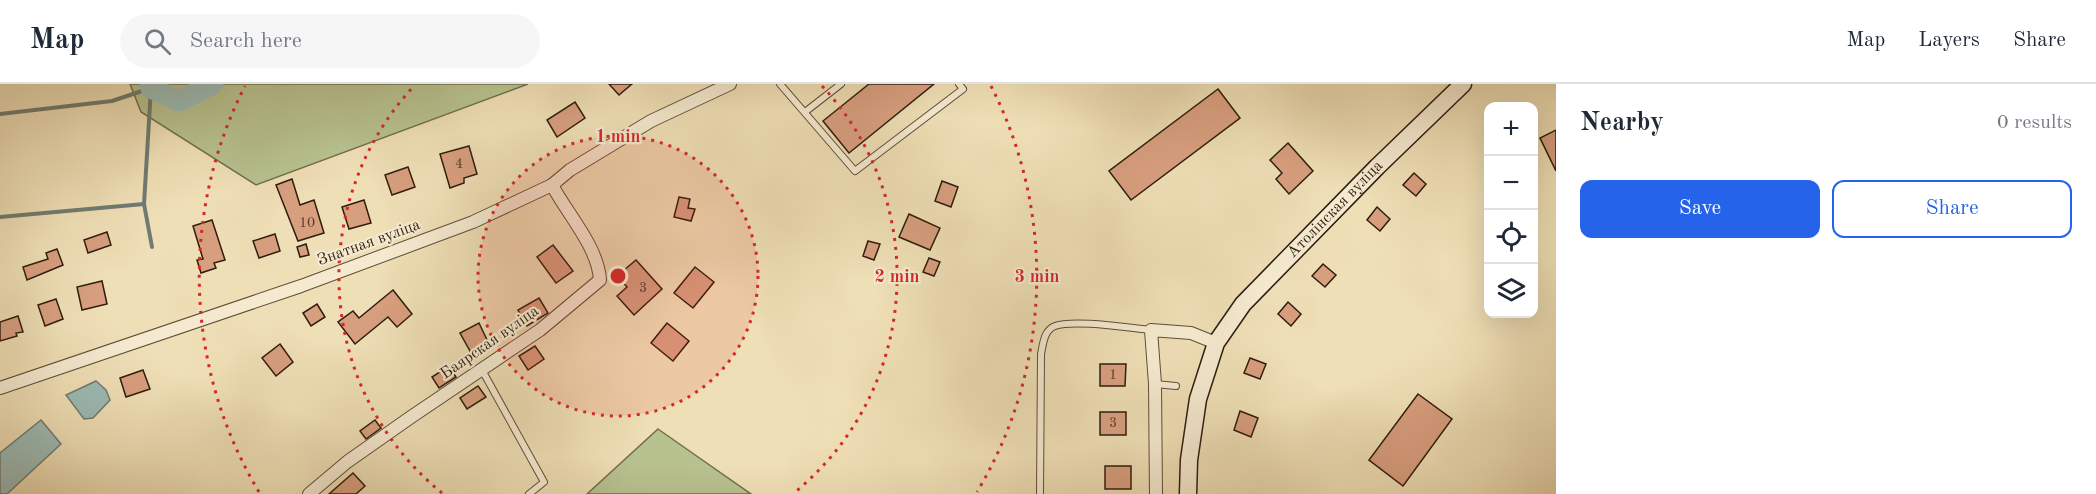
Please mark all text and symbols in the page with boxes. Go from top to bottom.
search box [120,14,540,68]
icon: search [141,25,174,58]
text: Map [30,27,84,55]
text: Search here [189,30,302,52]
text: Map [1846,30,1885,51]
text: Layers [1918,30,1980,51]
text: Share [2013,30,2066,51]
map controls [1484,102,1538,318]
button: + [1484,102,1538,156]
text: Nearby [1580,110,1664,136]
text: 0 results [1997,113,2072,133]
text: 1 min [595,128,641,146]
button: − [1484,156,1538,210]
house number: 4 [455,157,463,171]
street label: Атолінская вуліца [1285,158,1386,261]
button: Save [1580,180,1820,238]
button: Share [1832,180,2072,238]
button: locate [1484,210,1538,264]
house number: 10 [299,216,315,230]
street label: Знатная вуліца [316,217,423,269]
button: layers [1484,264,1538,318]
centre of rings [608,266,628,286]
text: 2 min [874,268,920,286]
text: 3 min [1014,268,1060,286]
house number: 3 [639,281,647,295]
street label: Баярская вуліца [438,303,542,383]
house number: 1 [1109,368,1117,382]
house number: 3 [1109,416,1117,430]

